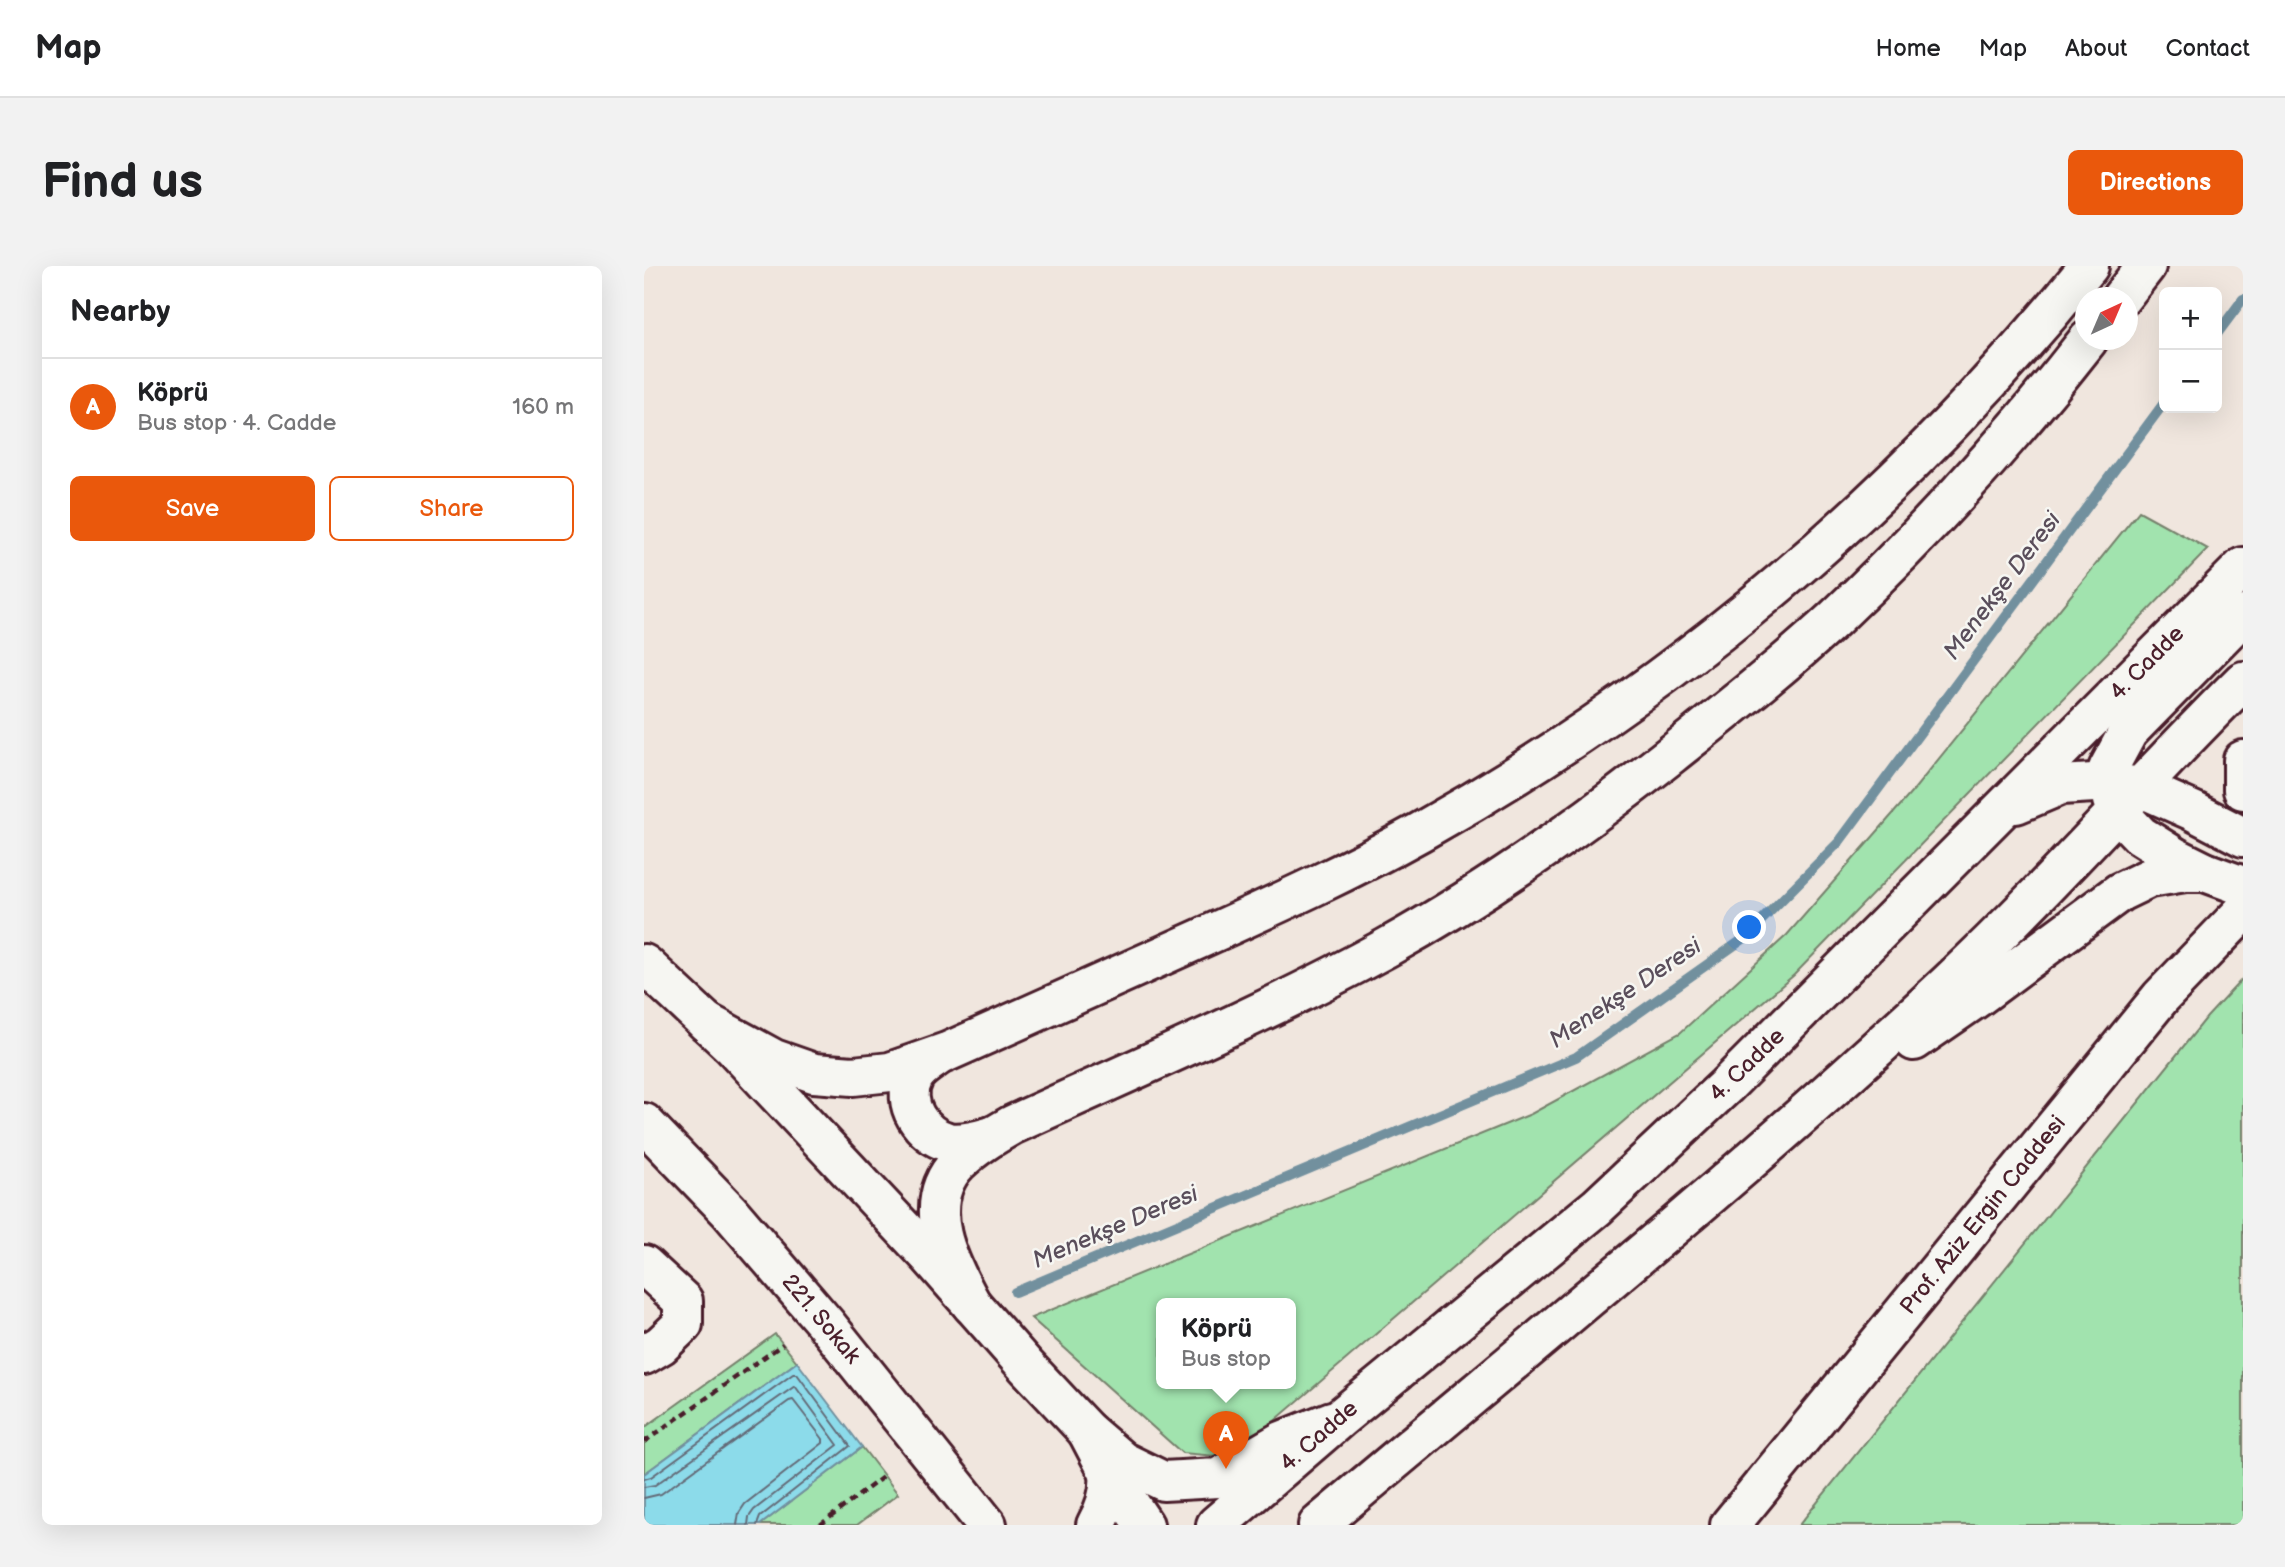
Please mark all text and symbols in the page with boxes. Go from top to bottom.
text: Map [35,28,101,68]
text: Home [1876,34,1941,63]
text: Map [1979,34,2027,63]
text: About [2065,34,2127,63]
text: Contact [2165,34,2250,63]
button: Directions [2068,150,2243,215]
text: Find us [42,153,203,212]
north arrow [2075,287,2138,350]
map controls [2159,287,2222,413]
button: + [2159,287,2222,350]
text: Nearby [70,294,170,330]
button: − [2159,350,2222,413]
text: Köprü [137,378,208,409]
text: A [86,393,100,421]
text: 160 m [512,393,574,421]
text: Bus stop · 4. Cadde [137,409,336,437]
button: Save [70,476,315,541]
button: Share [329,476,574,541]
water label: Menekşe Deresi [1937,505,2068,665]
street label: 4. Cadde [2104,620,2190,706]
your location [1732,910,1766,944]
water label: Menekşe Deresi [1544,931,1708,1055]
street label: 4. Cadde [1703,1022,1791,1108]
street label: Prof. Aziz Ergin Caddesi [1894,1110,2072,1320]
water label: Menekşe Deresi [1028,1178,1204,1275]
street label: 221. Sokak [776,1269,867,1370]
popup [1156,1298,1296,1389]
text: Köprü [1181,1314,1252,1345]
text: Bus stop [1181,1345,1271,1373]
street label: 4. Cadde [1274,1395,1364,1477]
pin: A [1203,1411,1249,1469]

